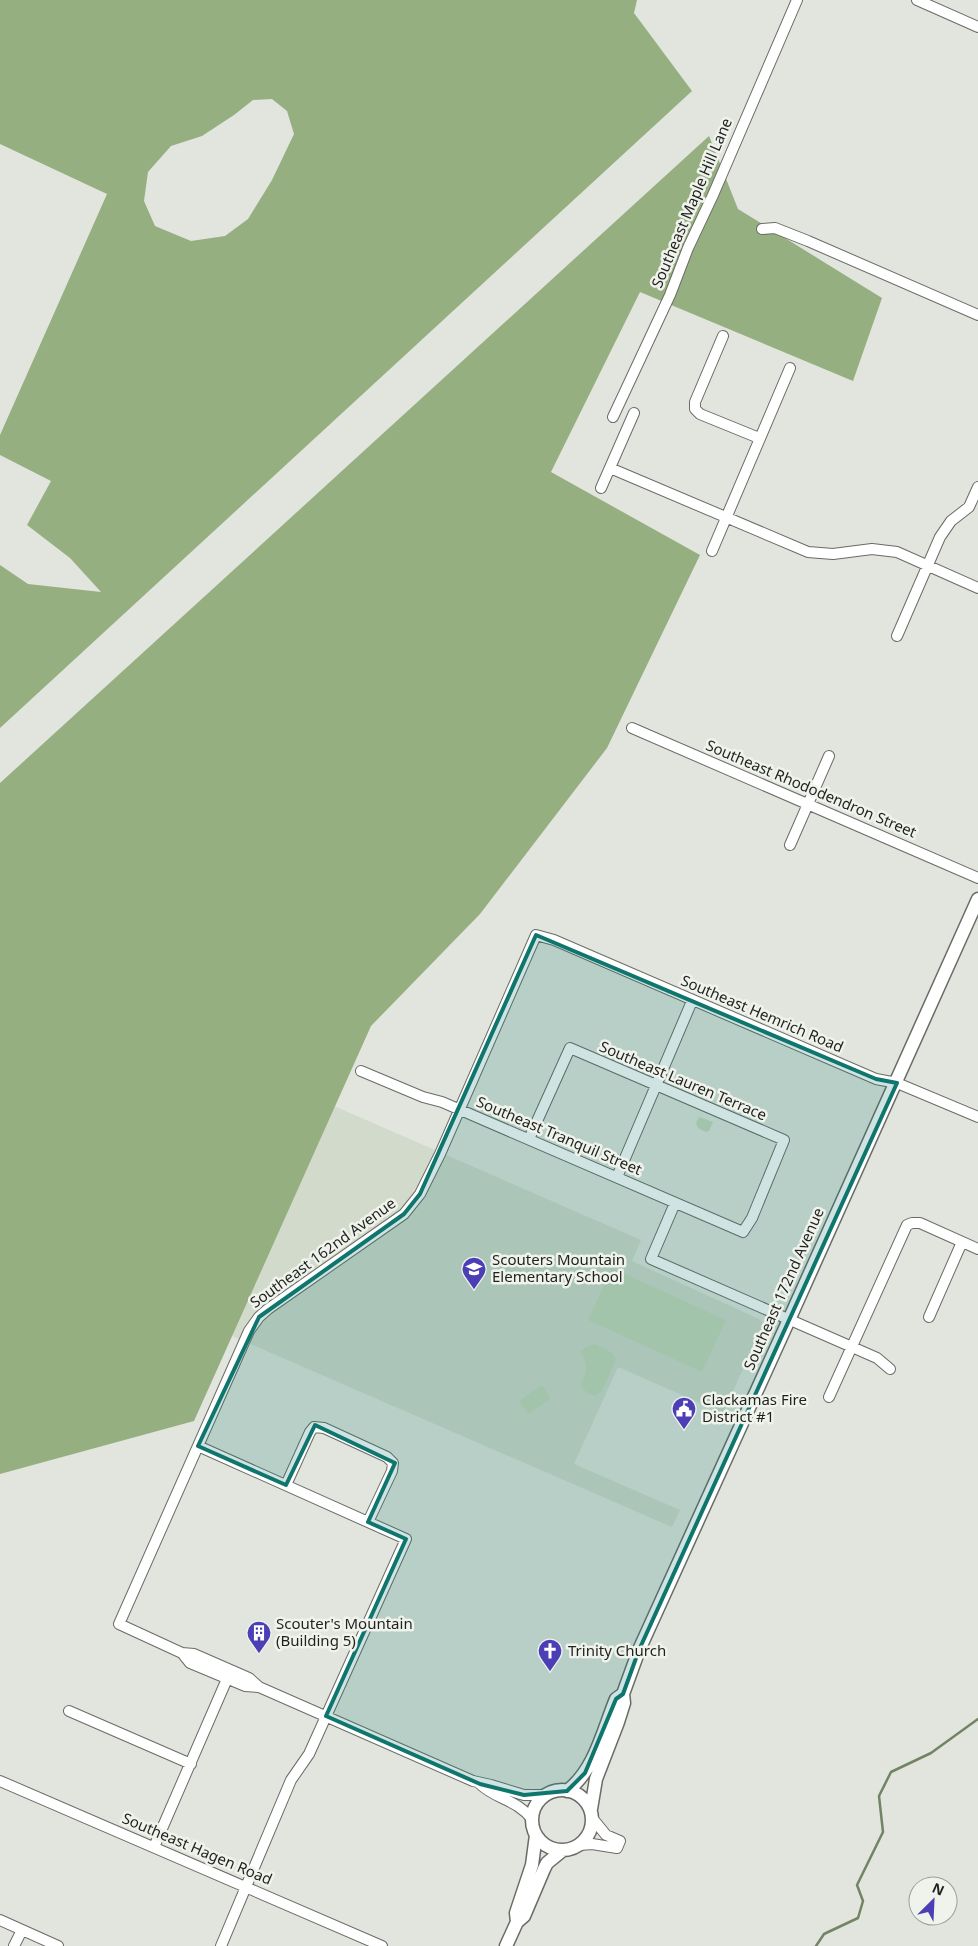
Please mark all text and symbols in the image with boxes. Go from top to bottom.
street label: Southeast Maple Hill Lane [646,115,736,291]
street label: Southeast Rhododendron Street [703,735,920,842]
street label: Southeast Hemrich Road [678,970,847,1056]
street label: Southeast Lauren Terrace [597,1036,770,1124]
street label: Southeast Tranquil Street [474,1091,646,1179]
street label: Southeast 162nd Avenue [246,1193,399,1312]
street label: Southeast 172nd Avenue [738,1204,828,1373]
place label: Scouters Mountain Elementary School [492,1249,625,1286]
school or university icon: Scouters Mountain Elementary School [461,1256,487,1290]
place label: Clackamas Fire District #1 [702,1389,807,1426]
public building icon: Clackamas Fire District #1 [671,1396,697,1430]
place label: Scouter's Mountain (Building 5) [276,1613,413,1650]
building icon: Scouter's Mountain (Building 5) [246,1620,272,1654]
church icon: Trinity Church [537,1638,563,1672]
place label: Trinity Church [568,1640,666,1660]
street label: Southeast Hagen Road [119,1807,275,1889]
north arrow [908,1876,958,1926]
text: N [929,1878,948,1900]

